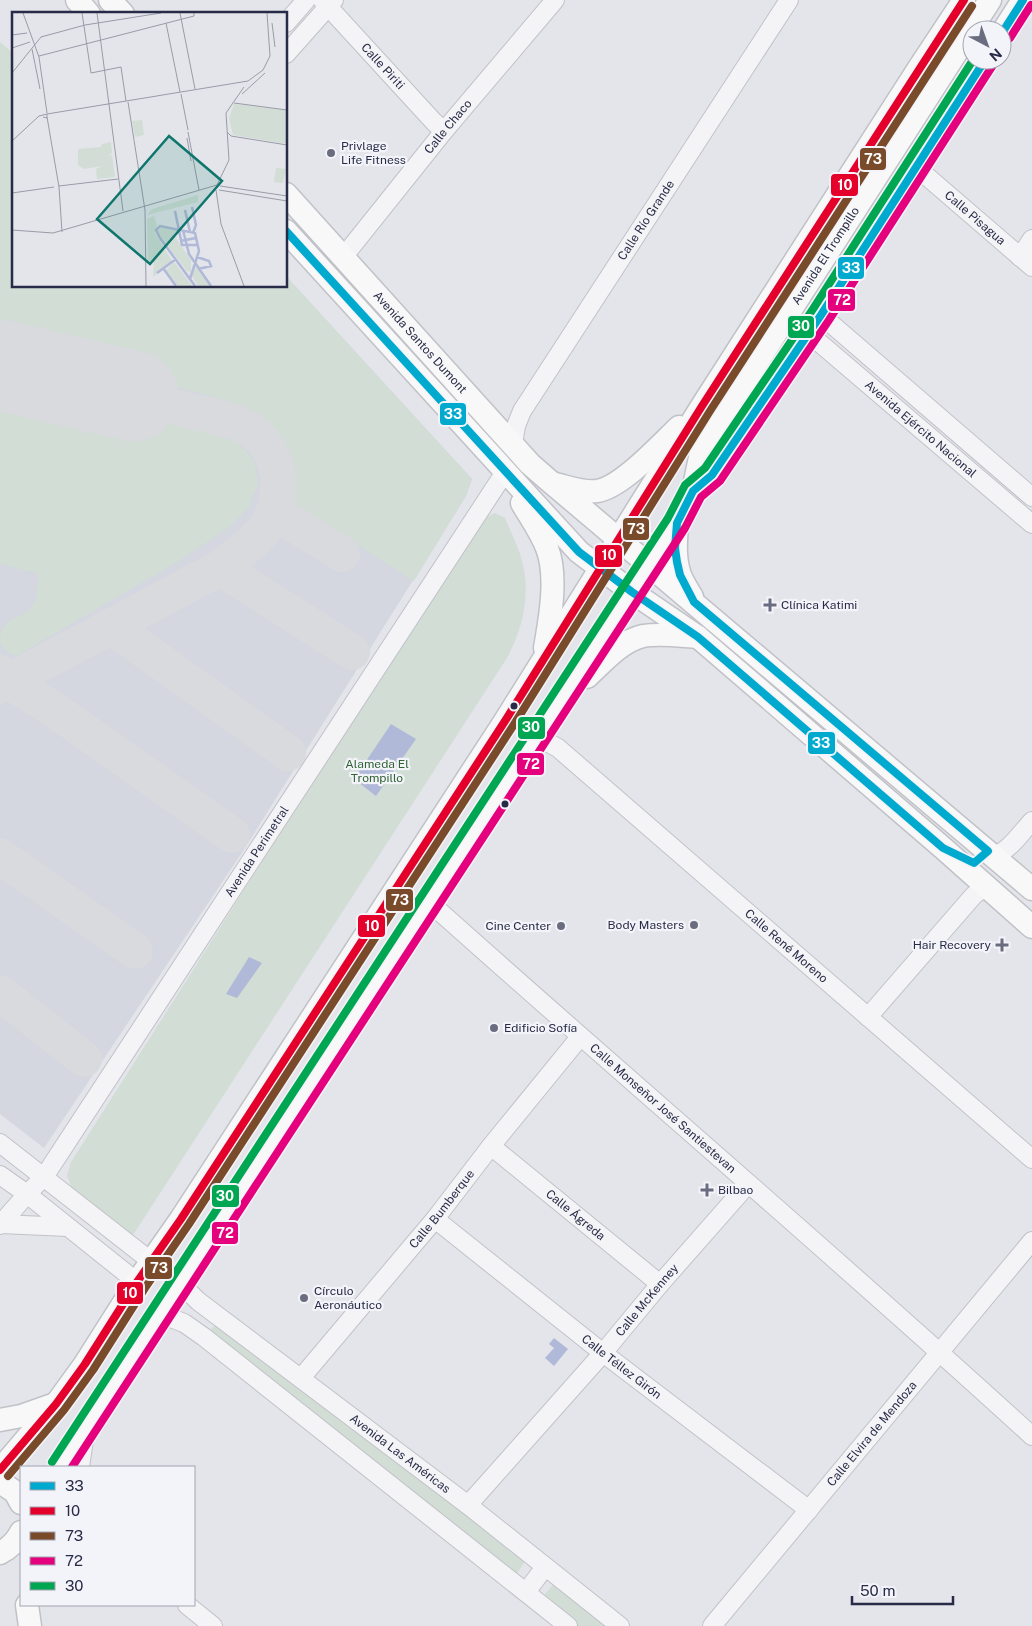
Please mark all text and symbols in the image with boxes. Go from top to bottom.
inset map [12,12,288,288]
north arrow [962,20,1012,70]
street label: Calle Piriti [358,40,407,92]
text: N [986,45,1005,64]
street label: Calle Chaco [421,96,475,157]
place label: Privlage Life Fitness [341,139,406,167]
marker: Privlage Life Fitness [325,147,337,159]
line badge: 73 [859,147,887,171]
text: 73 [864,151,882,167]
line badge: 10 [830,173,859,197]
street label: Calle Río Grande [615,177,677,263]
text: 10 [837,177,853,193]
street label: Calle Pisagua [942,188,1008,248]
street label: Avenida El Trompillo [789,204,862,307]
line badge: 33 [837,256,865,280]
text: 33 [842,260,860,276]
street label: Avenida Santos Dumont [370,288,470,397]
line badge: 72 [827,288,856,312]
text: 72 [833,292,851,308]
line badge: 30 [787,315,815,339]
text: 30 [792,318,810,334]
street label: Avenida Ejército Nacional [862,378,979,481]
line badge: 33 [439,402,467,426]
text: 33 [444,406,462,422]
line badge: 73 [622,517,650,541]
text: 73 [627,521,645,537]
line badge: 10 [594,544,623,568]
text: 10 [601,547,617,563]
marker: Clínica Katimi [763,598,777,612]
place label: Clínica Katimi [781,598,857,612]
unlabelled marker [509,701,519,711]
line badge: 30 [517,716,546,740]
text: 30 [522,719,540,735]
line badge: 33 [807,731,836,755]
text: 33 [812,735,830,751]
line badge: 72 [516,752,545,776]
text: 72 [522,756,540,772]
park label: Alameda El Trompillo [345,757,409,785]
unlabelled marker [500,799,510,809]
street label: Avenida Perimetral [222,803,292,900]
line badge: 73 [385,888,414,912]
text: 73 [391,892,409,908]
street label: Calle René Moreno [742,906,831,986]
line badge: 10 [357,914,386,938]
text: 10 [364,918,380,934]
place label: Body Masters [608,918,684,932]
place label: Cine Center [485,919,551,933]
marker: Body Masters [688,919,700,931]
marker: Cine Center [555,920,567,932]
place label: Hair Recovery [913,938,992,952]
marker: Hair Recovery [995,938,1009,952]
place label: Edificio Sofía [504,1021,577,1035]
marker: Edificio Sofía [488,1022,500,1034]
street label: Calle Monseñor José Santiestevan [587,1041,739,1176]
street label: Calle Bumberque [406,1167,477,1251]
marker: Bilbao [700,1183,714,1197]
place label: Bilbao [718,1183,753,1197]
line badge: 30 [211,1184,240,1208]
street label: Calle Ágreda [543,1187,608,1243]
text: 30 [216,1188,234,1204]
line badge: 72 [211,1221,239,1245]
text: 72 [216,1225,234,1241]
line badge: 73 [144,1256,173,1280]
text: 73 [150,1260,168,1276]
street label: Calle McKenney [613,1261,682,1339]
line badge: 10 [116,1281,144,1305]
place label: Círculo Aeronáutico [314,1284,382,1312]
text: 10 [122,1285,138,1301]
marker: Círculo Aeronáutico [298,1292,310,1304]
street label: Calle Téllez Girón [579,1332,664,1402]
street label: Calle Elvira de Mendoza [824,1378,920,1489]
street label: Avenida Las Américas [347,1411,453,1496]
legend [20,1466,195,1606]
text: 33 [65,1477,84,1494]
text: 10 [65,1502,80,1519]
text: 73 [65,1527,83,1544]
text: 72 [65,1552,83,1569]
scale bar [852,1574,953,1606]
text: 30 [65,1577,84,1594]
text: 50 m [860,1582,895,1599]

